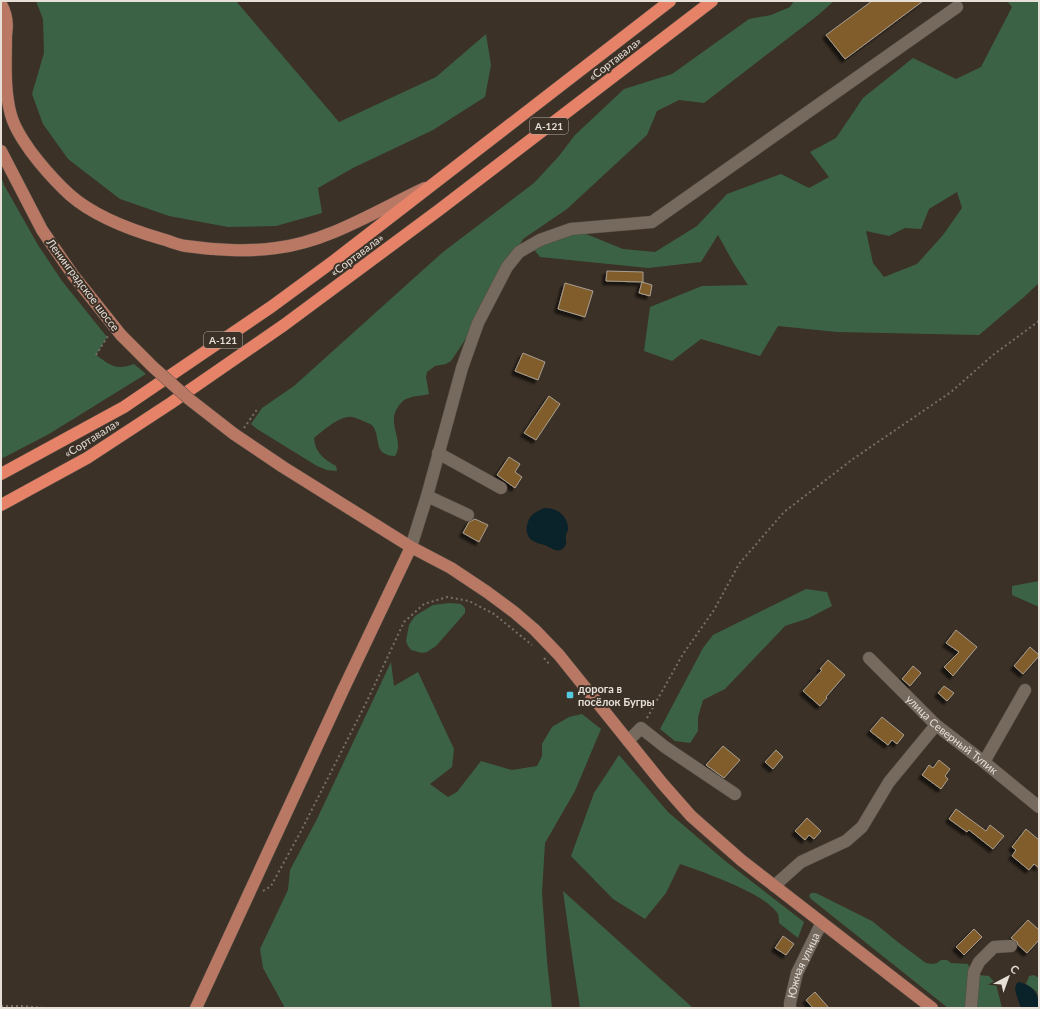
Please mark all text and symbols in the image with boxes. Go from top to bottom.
street label: «Сортавала» [586,34,644,83]
road number: А-121 [530,118,568,134]
street label: «Сортавала» [328,230,386,279]
street label: Ленинградское шоссе [44,235,122,334]
road number: А-121 [204,332,242,348]
street label: «Сортавала» [62,415,122,460]
place label: дорога в посёлок Бугры [578,682,655,708]
marker: дорога в посёлок Бугры [565,690,575,700]
street label: улица Северный Тупик [904,692,1001,777]
street label: Южная улица [784,930,822,999]
north arrow [988,957,1028,997]
text: С [1008,962,1022,977]

